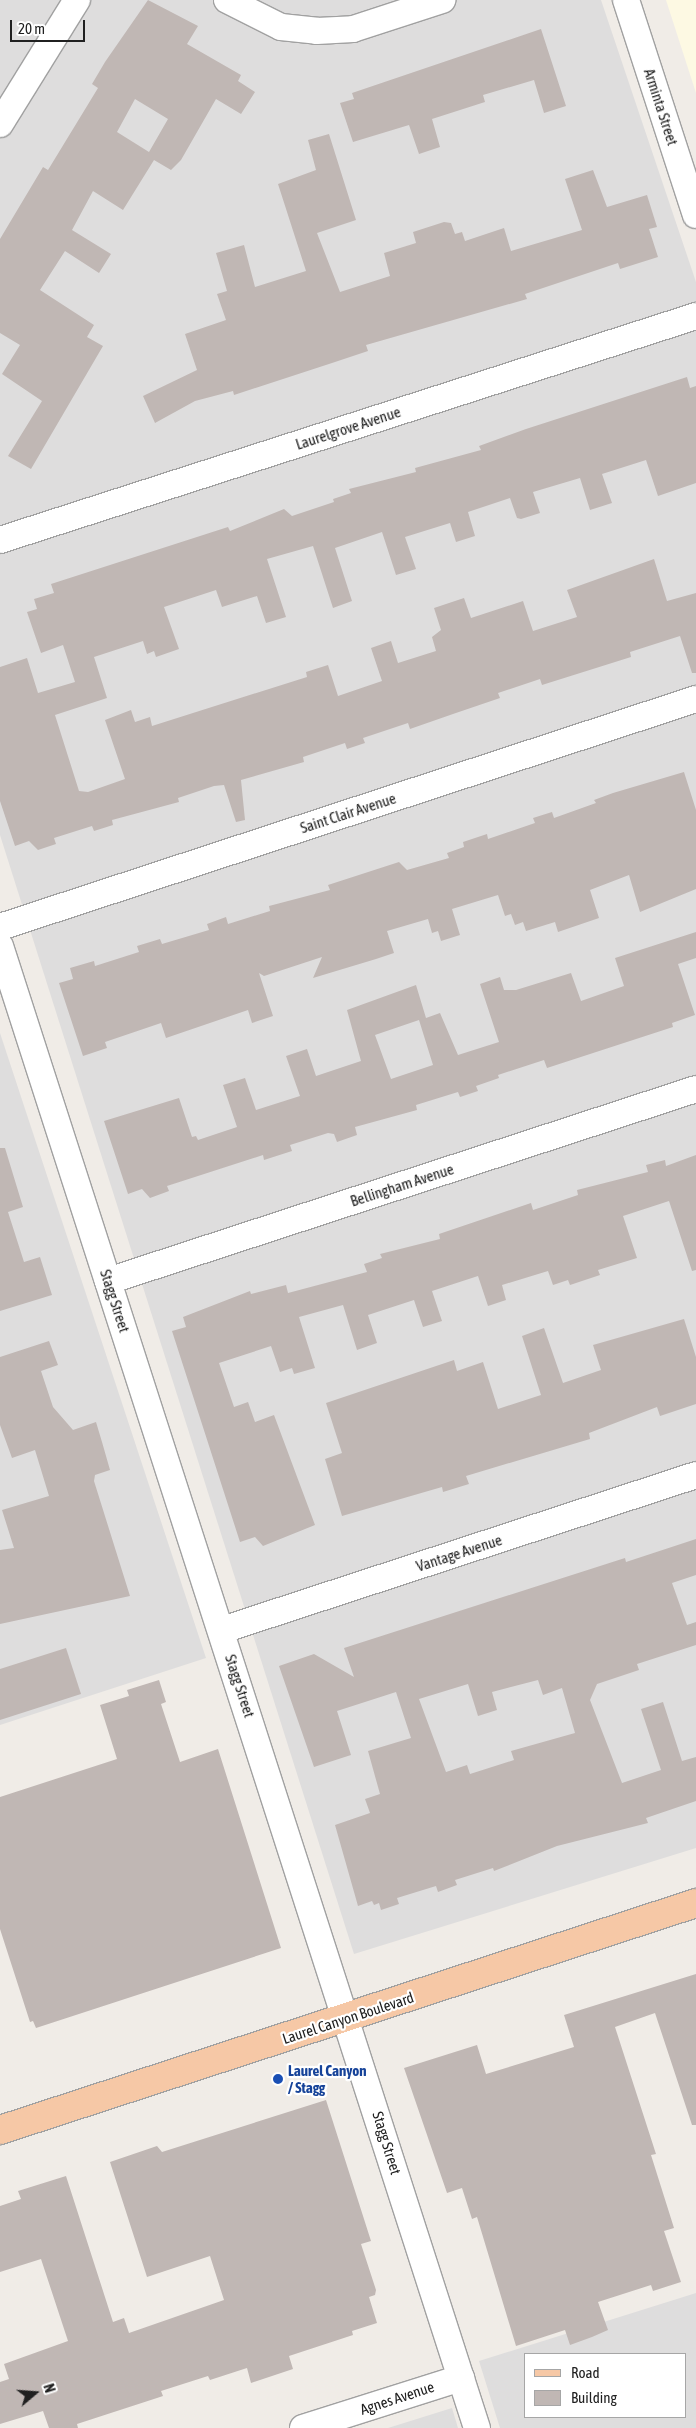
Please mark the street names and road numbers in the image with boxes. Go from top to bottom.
street label: Arminta Street [640,66,682,148]
street label: Laurelgrove Avenue [293,403,403,453]
street label: Saint Clair Avenue [298,789,398,837]
street label: Bellingham Avenue [348,1160,456,1210]
street label: Stagg Street [96,1267,134,1335]
street label: Vantage Avenue [414,1531,504,1575]
street label: Stagg Street [221,1652,259,1720]
street label: Laurel Canyon Boulevard [280,1988,416,2048]
street label: Stagg Street [369,2109,405,2177]
street label: Agnes Avenue [358,2378,436,2418]

